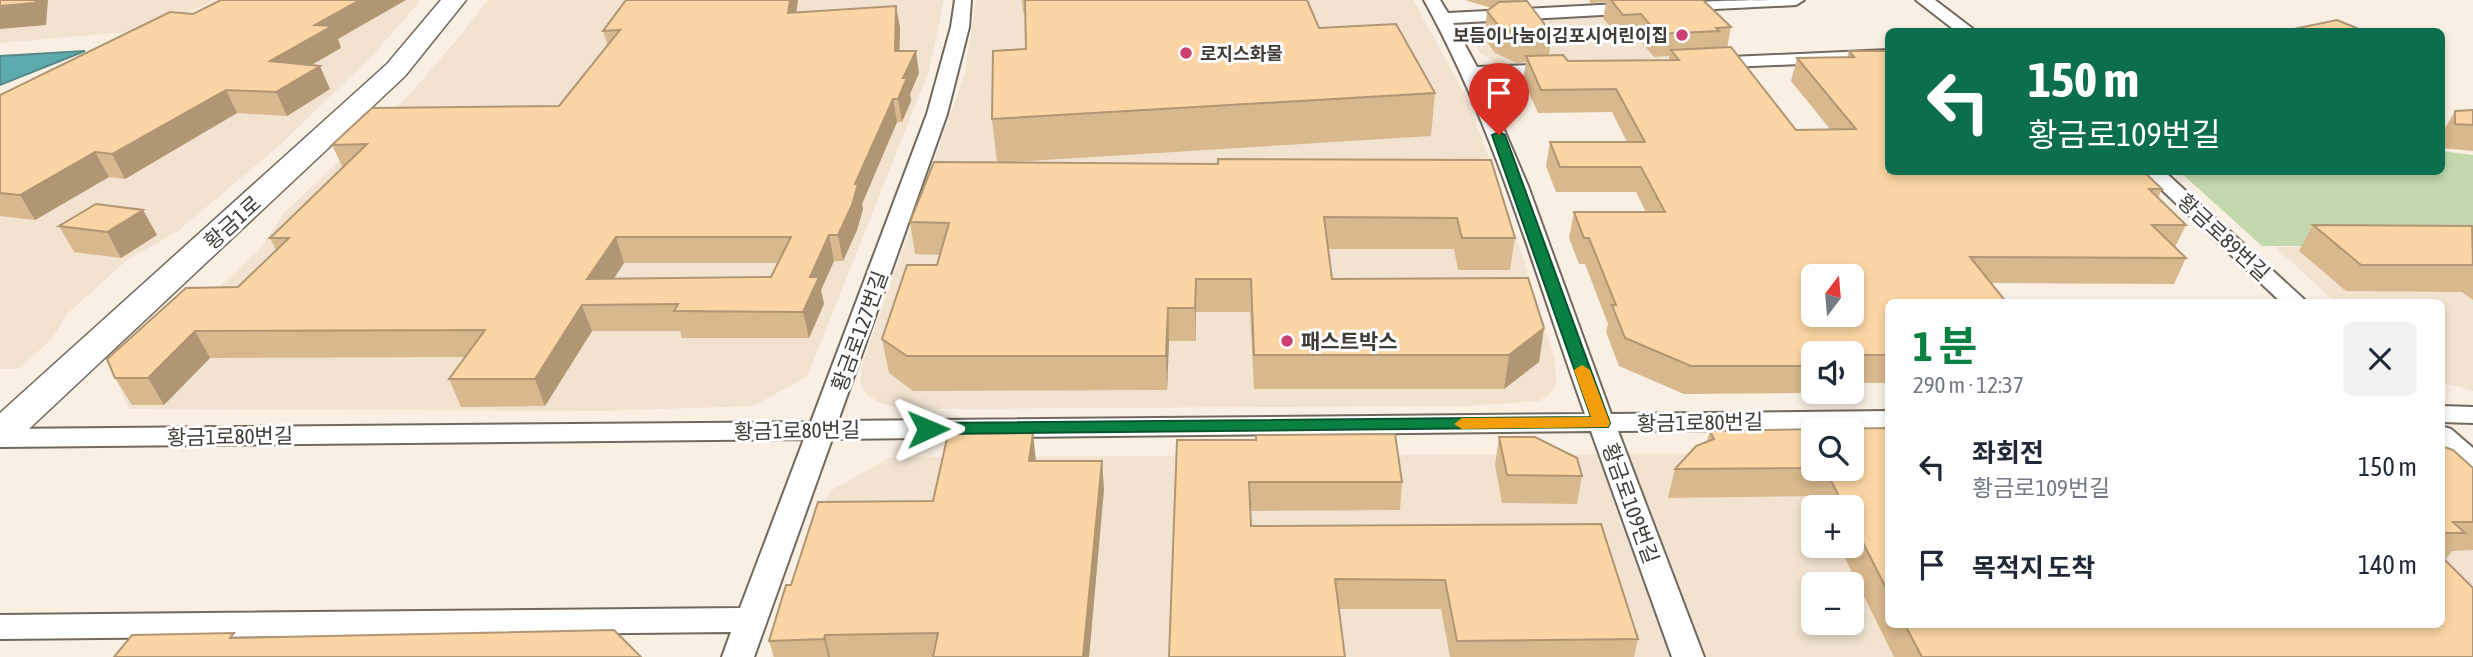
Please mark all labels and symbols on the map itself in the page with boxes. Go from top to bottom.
place label: 보듬이나눔이김포시어린이집 [1453,25,1668,46]
marker: 보듬이나눔이김포시어린이집 [1674,27,1690,43]
place label: 로지스화물 [1200,43,1283,64]
marker: 로지스화물 [1178,45,1194,61]
pin [1469,63,1529,135]
street label: 황금로89번길 [2173,189,2275,285]
street label: 황금1로 [199,190,265,254]
north arrow [1801,264,1864,327]
street label: 황금로127번길 [826,268,892,394]
place label: 패스트박스 [1301,329,1398,353]
marker: 패스트박스 [1279,333,1295,349]
position arrow [891,392,965,466]
street label: 황금1로80번길 [1637,409,1763,435]
street label: 황금1로80번길 [734,417,860,443]
street label: 황금1로80번길 [167,423,293,449]
street label: 황금로109번길 [1598,440,1664,566]

